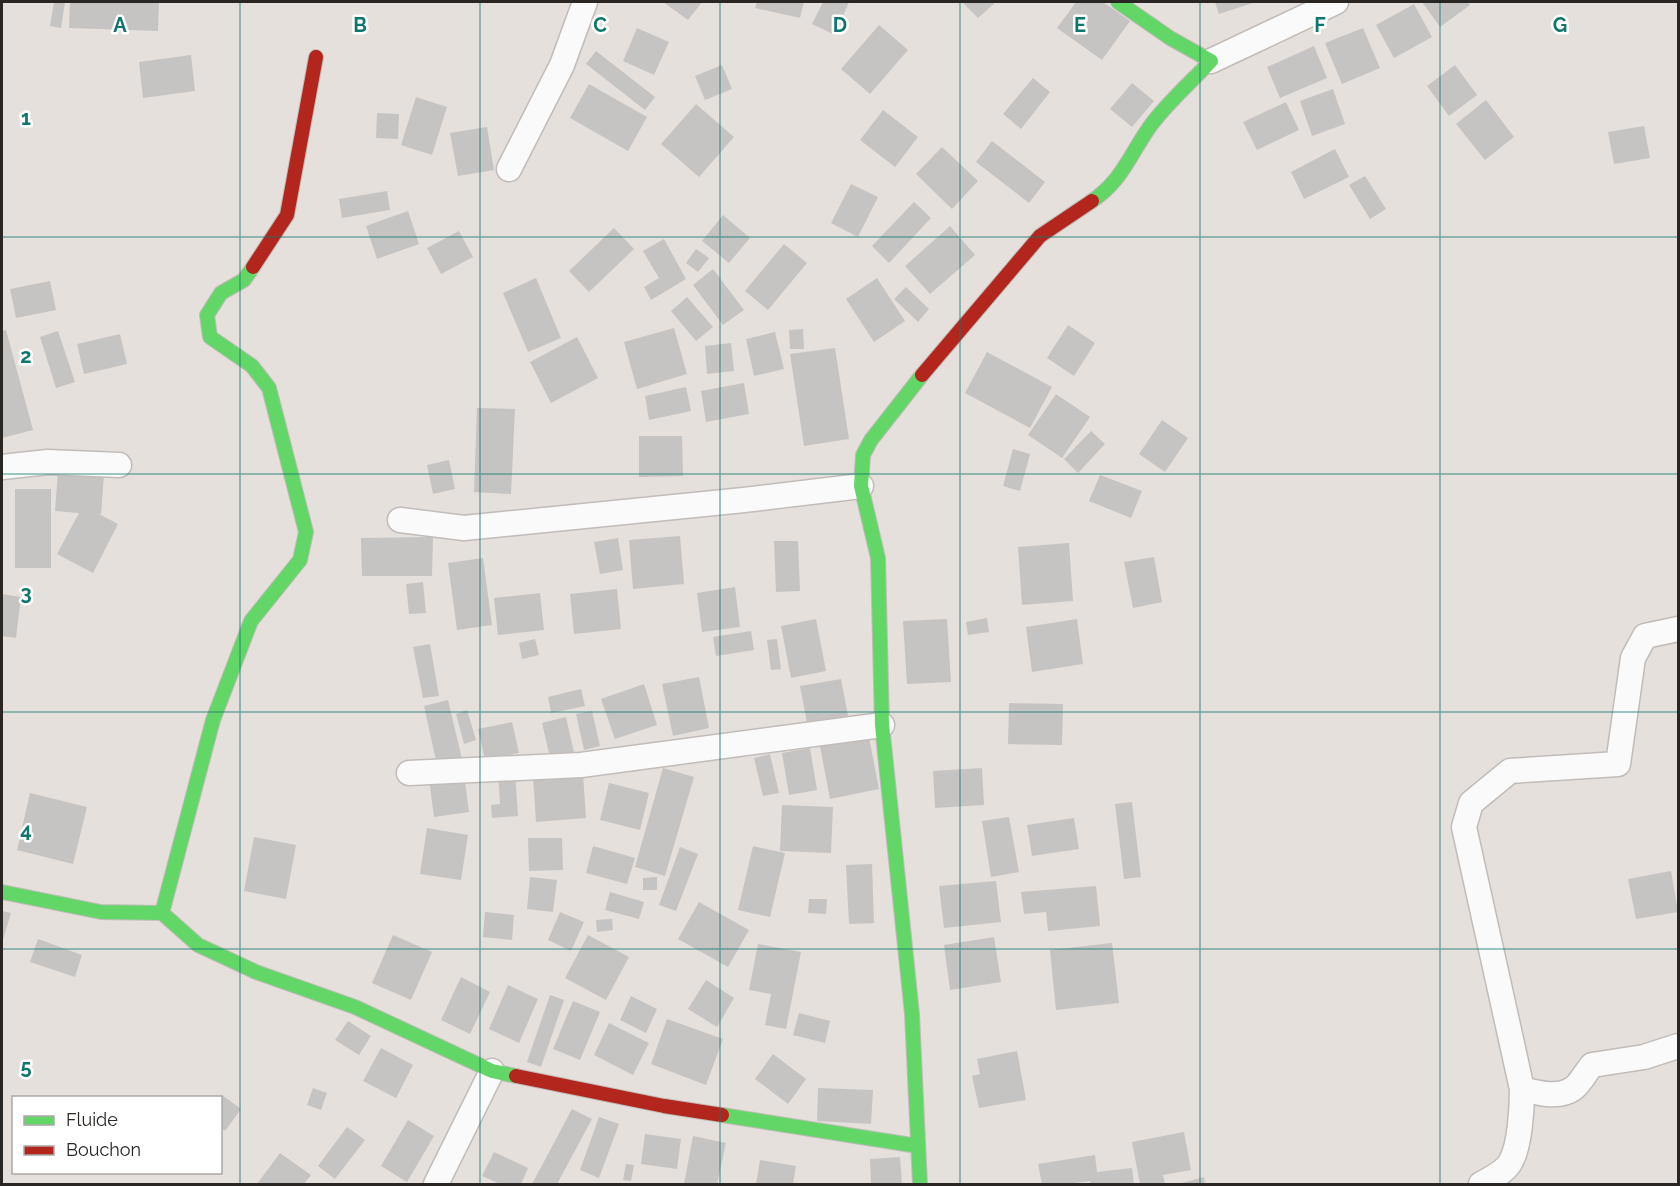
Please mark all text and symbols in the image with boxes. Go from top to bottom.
text: A [113,13,127,37]
text: B [353,13,367,37]
text: C [593,13,607,37]
text: D [833,13,847,37]
text: E [1074,13,1086,37]
text: F [1314,13,1326,37]
text: G [1553,13,1567,37]
text: 1 [21,106,31,130]
text: 2 [20,344,32,368]
text: 3 [20,581,32,605]
text: 4 [20,818,32,842]
text: 5 [20,1055,32,1079]
legend [12,1096,222,1174]
text: Fluide [66,1109,118,1130]
text: Bouchon [66,1139,141,1160]

